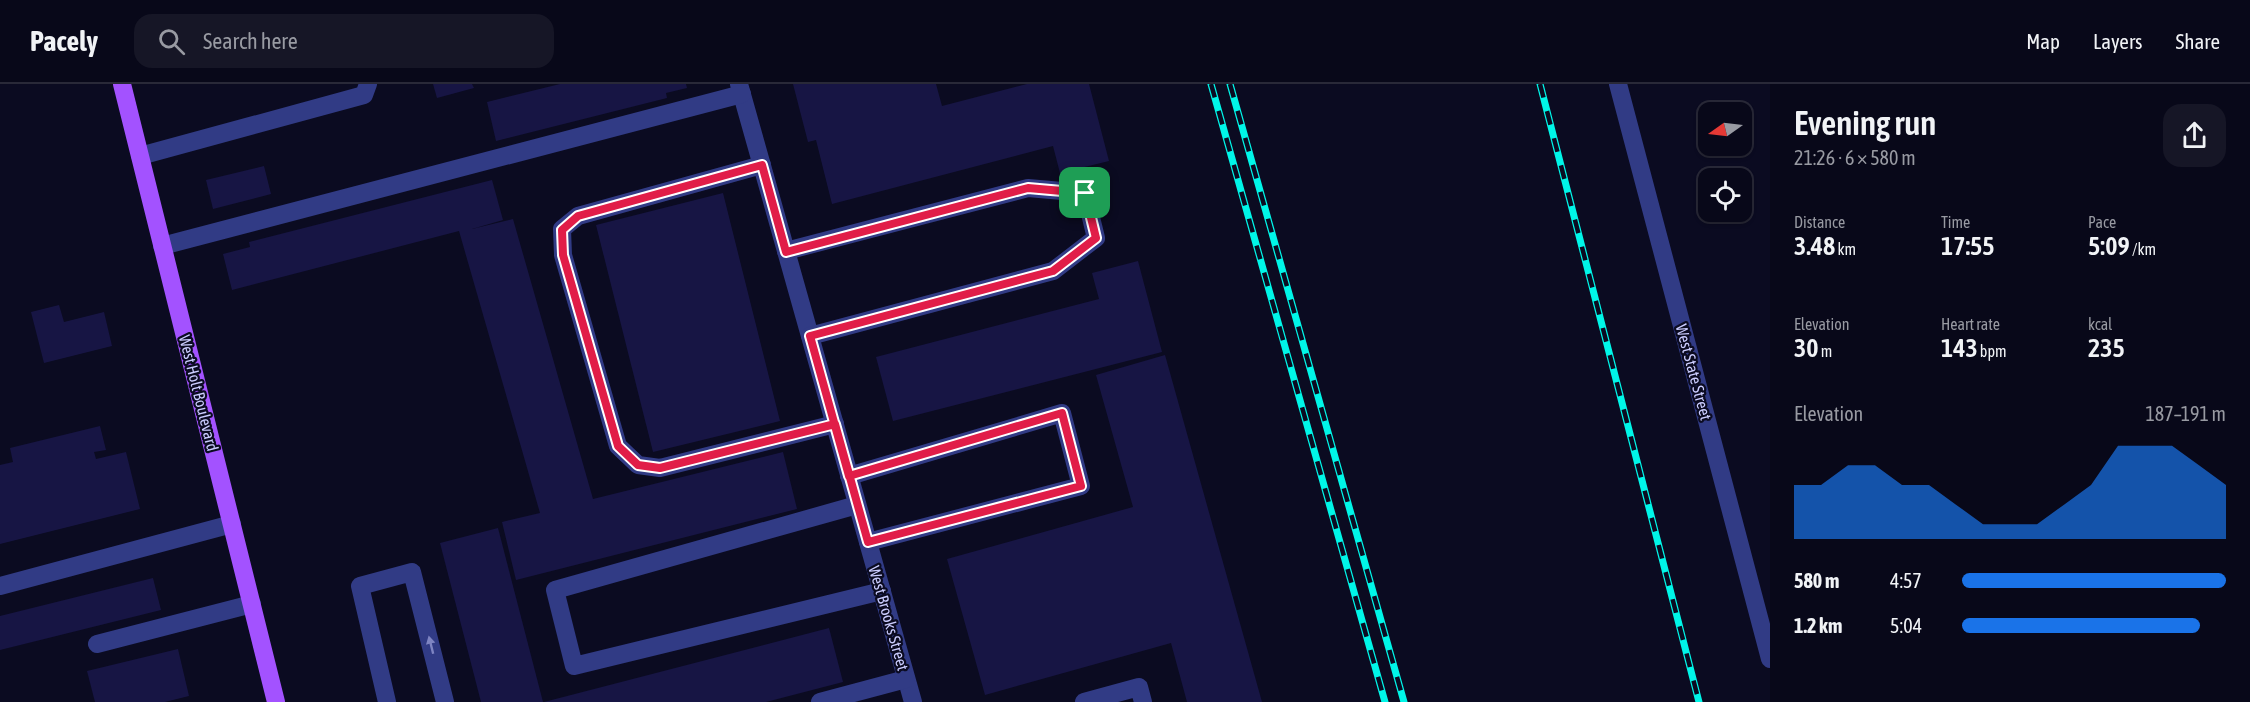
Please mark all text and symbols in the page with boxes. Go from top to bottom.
search box [134,14,554,68]
text: Pacely [30,25,98,57]
icon: search [155,25,188,58]
text: Search here [203,28,298,54]
text: Map [2026,29,2060,53]
text: Layers [2093,29,2143,53]
text: Share [2176,29,2220,53]
north arrow [1698,102,1752,156]
map controls [1698,102,1752,222]
text: Evening run [1794,104,1936,142]
button: share [2163,104,2226,167]
text: 21:26 · 6 × 580 m [1794,146,1916,169]
pin [1059,167,1110,218]
button: locate [1698,168,1752,222]
icon: arrive [1068,176,1101,209]
text: Distance [1794,213,1845,231]
text: Time [1941,213,1970,231]
text: Pace [2088,213,2116,231]
text: 3.48 [1794,231,1835,261]
text: 17:55 [1941,231,1995,261]
text: 5:09 [2088,231,2130,261]
text: km [1835,240,1856,258]
text: /km [2130,240,2156,258]
text: Elevation [1794,315,1849,333]
text: Heart rate [1941,315,2000,333]
text: kcal [2088,315,2112,333]
street label: West State Street [1673,322,1716,422]
street label: West Holt Boulevard [176,333,222,453]
text: 30 [1794,333,1818,363]
text: 143 [1941,333,1978,363]
text: 235 [2088,333,2125,363]
text: m [1818,342,1832,360]
text: bpm [1978,342,2007,360]
text: Elevation [1794,402,1863,425]
text: 187–191 m [2145,402,2226,425]
street label: West Brooks Street [865,564,913,673]
text: 580 m [1794,569,1839,592]
text: 4:57 [1890,569,1922,592]
text: 1.2 km [1794,614,1842,637]
text: 5:04 [1890,614,1922,637]
one-way arrow [425,636,435,654]

